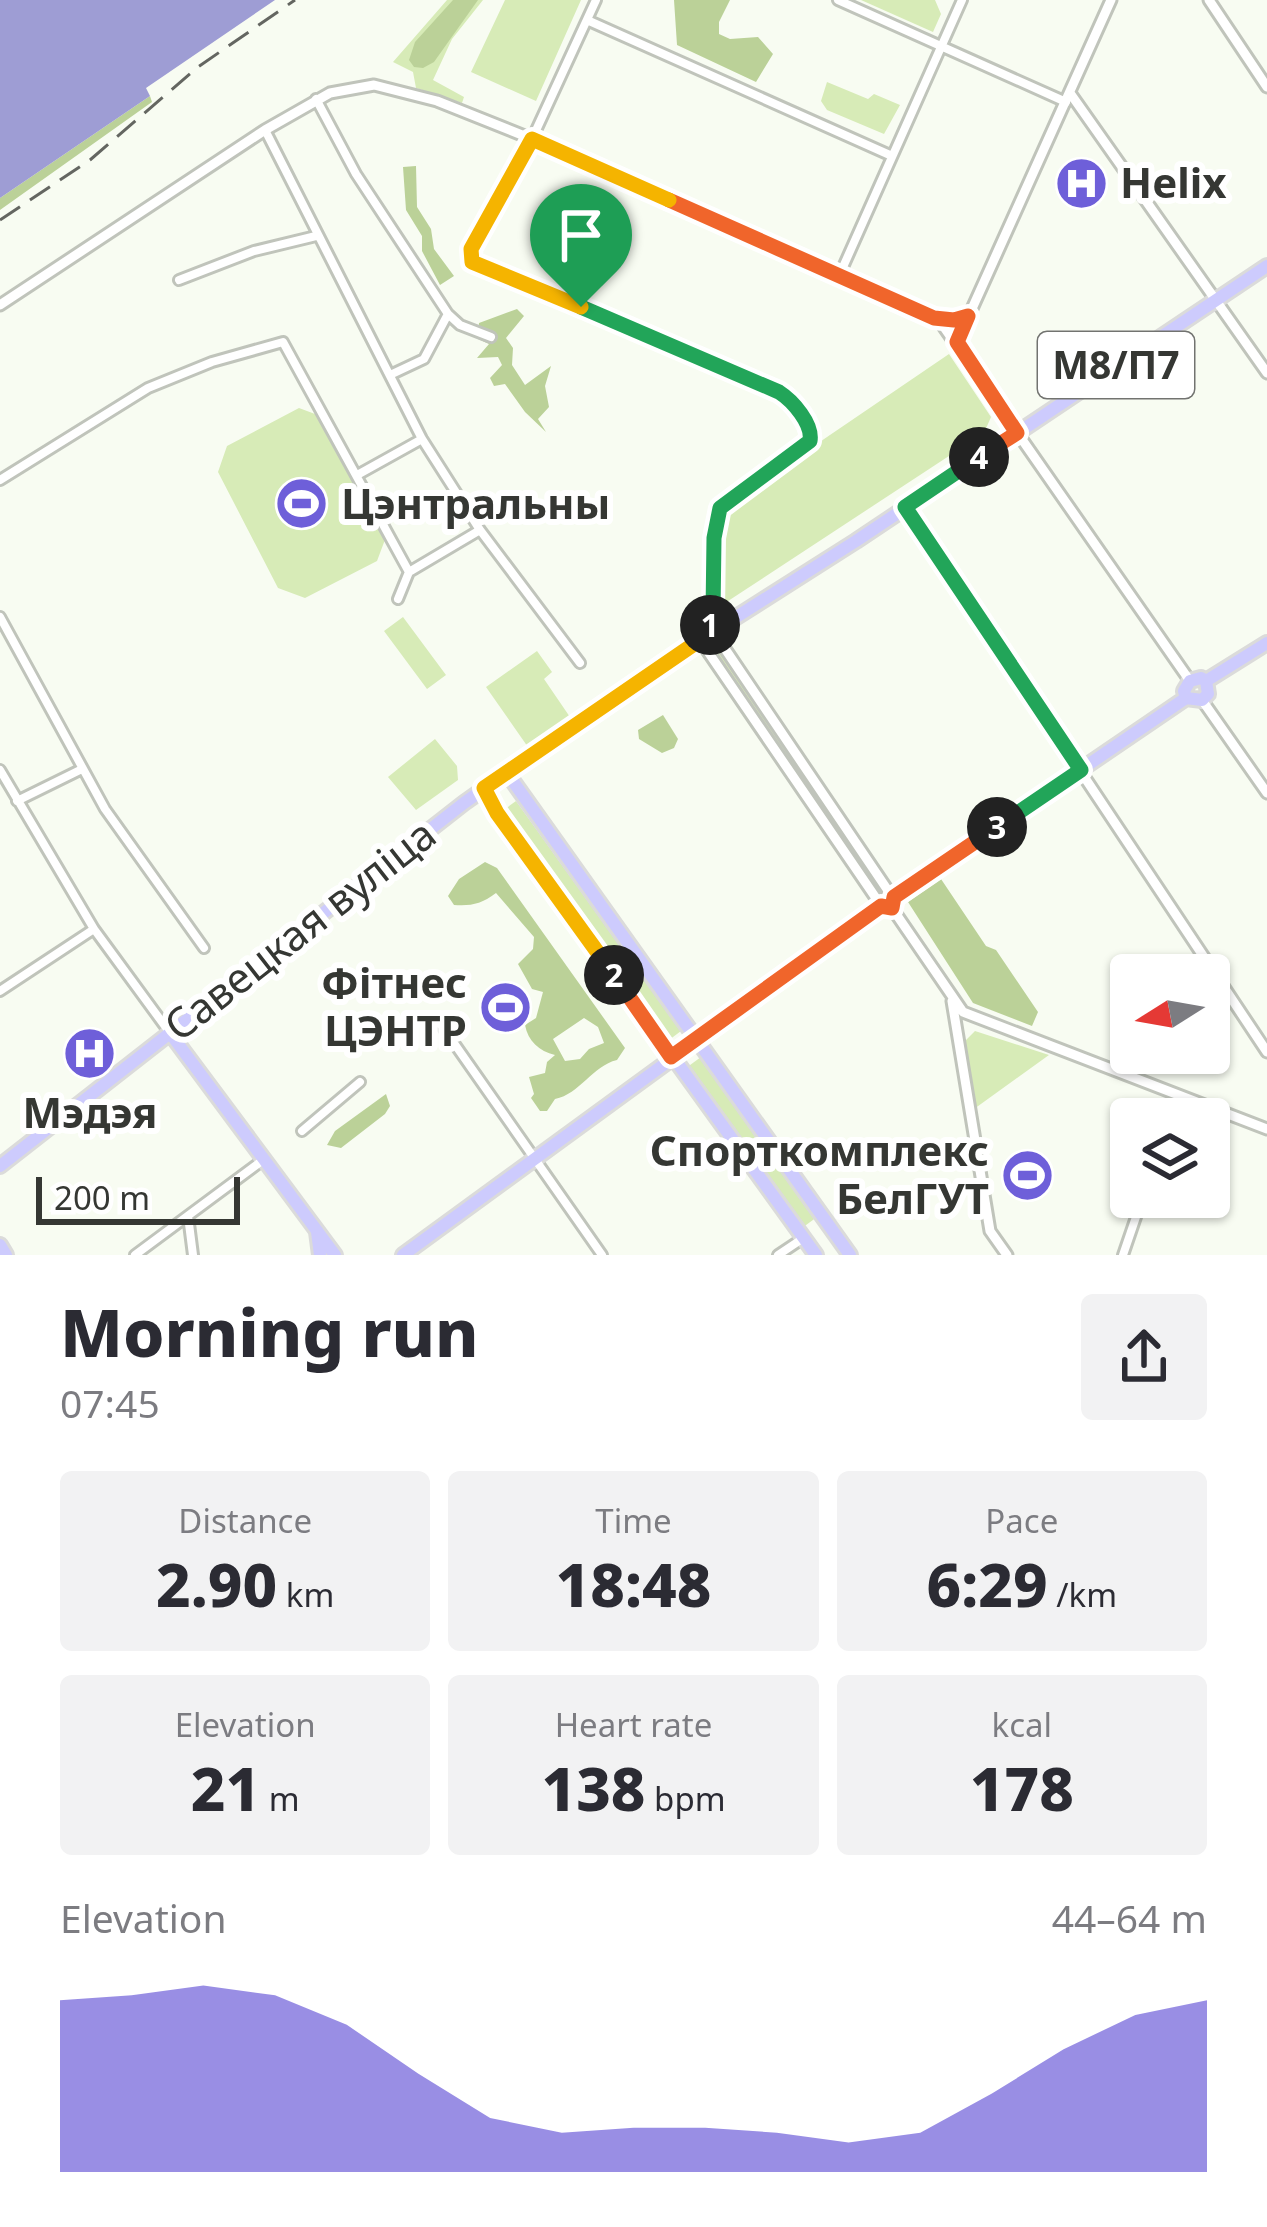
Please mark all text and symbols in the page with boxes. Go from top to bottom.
place label: Helix [1120,153,1227,210]
hospital icon: Helix [1053,155,1109,211]
pin [530,184,632,307]
icon: arrive [548,202,614,268]
road number: М8/П7 [1038,332,1194,398]
pin: 4 [949,427,1009,487]
text: 4 [970,434,988,479]
place label: Цэнтральны [341,474,610,531]
sports icon: Цэнтральны [274,476,330,532]
pin: 1 [680,595,740,655]
text: 1 [701,602,719,647]
pin: 3 [967,797,1027,857]
text: 3 [988,804,1006,849]
street label: Савецкая вуліца [152,805,447,1053]
pin: 2 [584,945,644,1005]
text: 2 [605,952,623,997]
place label: Фітнес ЦЭНТР [321,953,467,1058]
north arrow [1110,954,1230,1074]
map controls [1110,954,1230,1218]
sports icon: Фітнес ЦЭНТР [478,979,534,1035]
hospital icon: Мэдэя [62,1026,118,1082]
place label: Мэдэя [23,1083,157,1140]
button: layers [1110,1098,1230,1218]
place label: Спорткомплекс БелГУТ [650,1121,989,1226]
sports icon: Спорткомплекс БелГУТ [1000,1147,1056,1203]
scale bar [36,1171,240,1224]
text: 200 m [54,1175,150,1220]
text: Morning run [60,1286,479,1376]
button: share [1081,1294,1207,1420]
text: 07:45 [60,1376,160,1429]
text: Distance [178,1498,312,1543]
text: Time [595,1498,672,1543]
text: Pace [985,1498,1058,1543]
text: 2.90 [156,1543,277,1625]
text: 18:48 [556,1543,711,1625]
text: 6:29 [927,1543,1048,1625]
text: km [277,1572,334,1617]
text: /km [1048,1572,1117,1617]
text: Elevation [175,1702,316,1747]
text: Heart rate [555,1702,712,1747]
text: kcal [992,1702,1052,1747]
text: 21 [191,1747,260,1829]
text: 138 [541,1747,646,1829]
text: 178 [970,1747,1074,1829]
text: m [260,1776,300,1821]
text: bpm [646,1776,726,1821]
text: Elevation [60,1891,227,1944]
text: 44–64 m [1052,1891,1207,1944]

